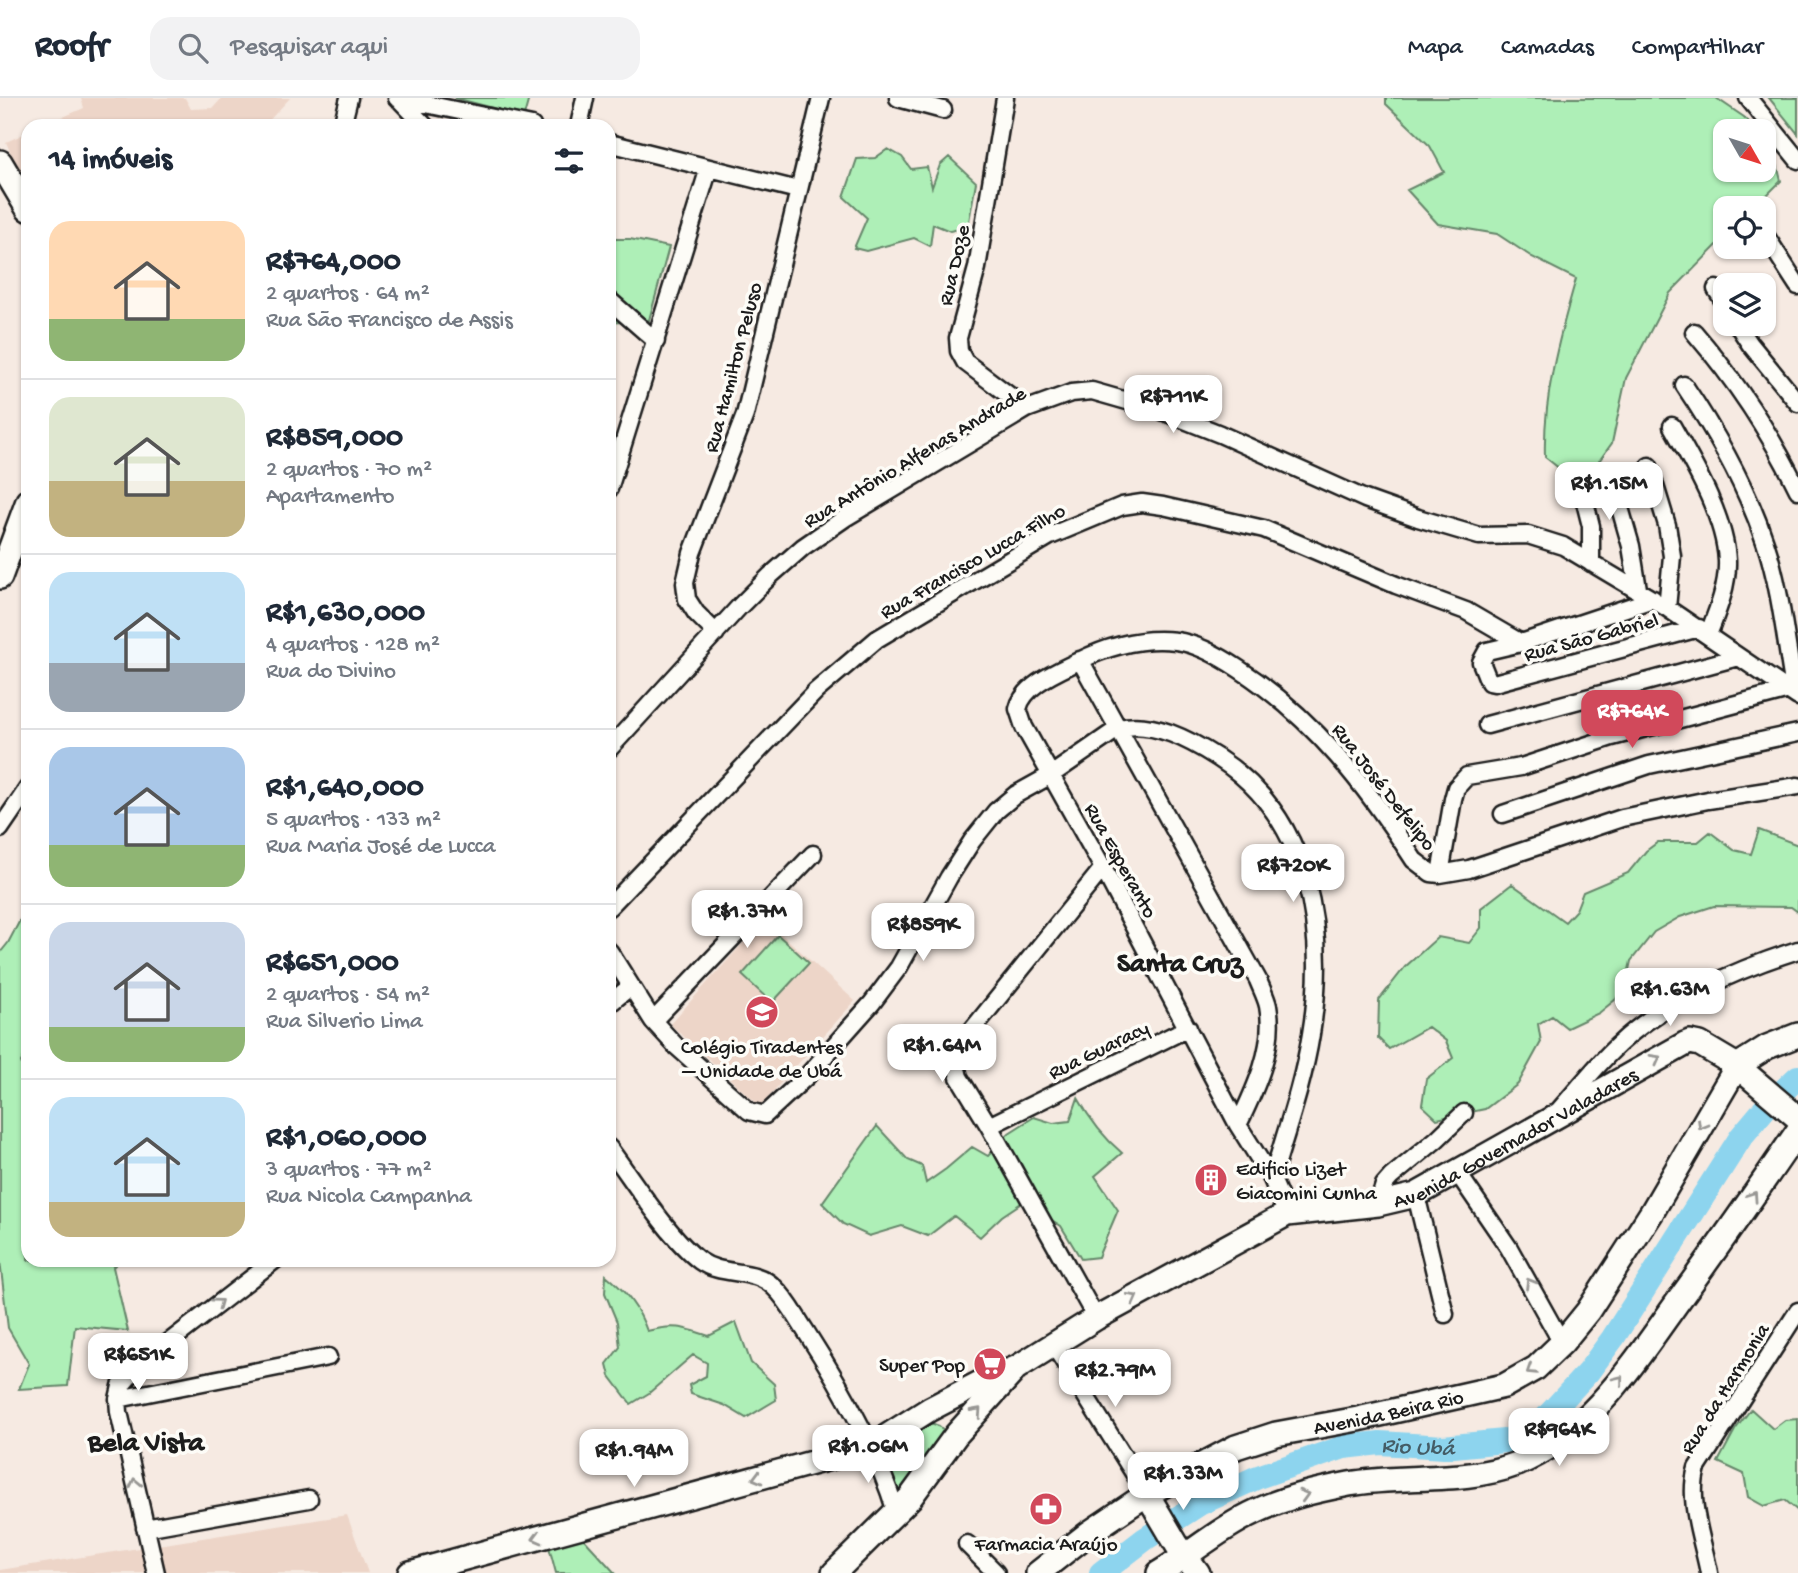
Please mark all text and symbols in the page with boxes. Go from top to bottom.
search box [150,17,640,80]
text: Roofr [35,29,108,67]
icon: search [174,29,212,67]
text: Pesquisar aqui [230,33,388,64]
text: Mapa [1408,34,1463,63]
text: Camadas [1501,34,1594,63]
text: Compartilhar [1632,34,1763,63]
north arrow [1713,119,1776,182]
map controls [1713,119,1776,336]
icon: filters [550,142,588,180]
text: 14 imóveis [49,144,172,179]
button: locate [1713,196,1776,259]
street label: Rua Doze [935,222,978,309]
text: R$764,000 [266,246,401,281]
icon: home [105,249,189,333]
button: layers [1713,273,1776,336]
street label: Rua Hamilton Peluso [701,280,770,456]
text: 2 quartos · 64 m² [266,281,430,308]
text: Rua São Francisco de Assis [266,308,513,335]
pin: R$711K [1116,376,1230,435]
street label: Rua Antônio Alfenas Andrade [800,382,1033,535]
text: R$711K [1140,384,1206,411]
text: R$859,000 [266,422,403,457]
icon: home [105,425,189,509]
text: 2 quartos · 70 m² [266,457,432,484]
pin: R$1.15M [1544,462,1674,522]
text: R$1.15M [1571,471,1647,498]
text: Apartamento [266,484,394,511]
street label: Rua Francisco Lucca Filho [876,500,1071,626]
text: R$1,630,000 [266,597,425,632]
icon: home [105,600,189,684]
street label: Rua São Gabriel [1522,609,1662,669]
text: 4 quartos · 128 m² [266,632,440,659]
text: Rua do Divino [266,659,396,686]
pin: R$764K [1575,690,1689,750]
text: R$764K [1597,699,1667,726]
street label: Rua José Defelipo [1325,719,1440,857]
text: R$1,640,000 [266,772,424,807]
icon: home [105,775,189,859]
street label: Rua Esperanto [1077,800,1161,924]
text: 5 quartos · 133 m² [266,807,441,834]
text: Rua Maria José de Lucca [266,834,495,861]
pin: R$720K [1236,844,1350,904]
text: R$720K [1257,853,1329,880]
pin: R$1.37M [682,890,812,950]
text: R$1.37M [708,899,786,926]
pin: R$859K [866,904,980,963]
text: R$859K [887,912,959,939]
text: R$651,000 [266,947,399,982]
district label: Santa Cruz [1117,949,1245,982]
icon: home [105,950,189,1034]
pin: R$1.63M [1605,968,1735,1028]
text: R$1.63M [1631,977,1709,1004]
text: 2 quartos · 54 m² [266,982,430,1009]
school or university icon: Colégio Tiradentes – Unidade de Ubá [743,993,781,1031]
text: Rua Silverio Lima [266,1009,423,1036]
street label: Rua Guaracy [1045,1017,1154,1087]
pin: R$1.64M [877,1024,1007,1084]
text: R$1.64M [903,1033,981,1060]
place label: Colégio Tiradentes – Unidade de Ubá [681,1037,844,1086]
one-way arrow [1649,1054,1661,1067]
street label: Avenida Governador Valadares [1391,1063,1644,1216]
one-way arrow [1697,1118,1710,1131]
text: R$1,060,000 [266,1122,427,1157]
icon: home [105,1125,189,1209]
text: 3 quartos · 77 m² [266,1157,432,1184]
place label: Edificio Lizet Giacomini Cunha [1236,1159,1378,1208]
building icon: Edificio Lizet Giacomini Cunha [1192,1161,1230,1199]
text: Rua Nicola Campanha [266,1184,472,1211]
one-way arrow [1745,1191,1758,1204]
one-way arrow [1525,1278,1538,1291]
one-way arrow [1126,1293,1138,1306]
one-way arrow [211,1299,223,1311]
street label: Rua da Harmonia [1677,1319,1778,1460]
pin: R$651K [81,1334,195,1393]
text: R$651K [104,1342,172,1369]
supermarket icon: Super Pop [971,1345,1009,1383]
pin: R$2.79M [1050,1350,1180,1409]
place label: Super Pop [879,1355,966,1380]
text: R$2.79M [1075,1358,1155,1385]
one-way arrow [1525,1362,1538,1375]
one-way arrow [1611,1375,1624,1388]
street label: Avenida Beira Rio [1312,1386,1467,1443]
one-way arrow [969,1407,981,1420]
pin: R$964K [1502,1408,1616,1468]
text: R$964K [1524,1417,1594,1444]
pin: R$1.06M [803,1426,933,1485]
district label: Bela Vista [87,1428,205,1461]
pin: R$1.94M [569,1430,699,1489]
water label: Rio Ubá [1380,1433,1457,1464]
text: R$1.06M [828,1434,908,1461]
text: R$1.94M [595,1438,673,1465]
pin: R$1.33M [1118,1452,1248,1512]
text: R$1.33M [1144,1461,1222,1488]
one-way arrow [751,1470,763,1484]
one-way arrow [129,1477,143,1489]
one-way arrow [1298,1488,1310,1503]
pharmacy icon: Farmacia Araújo [1027,1490,1065,1528]
one-way arrow [532,1530,544,1544]
place label: Farmacia Araújo [973,1534,1118,1559]

